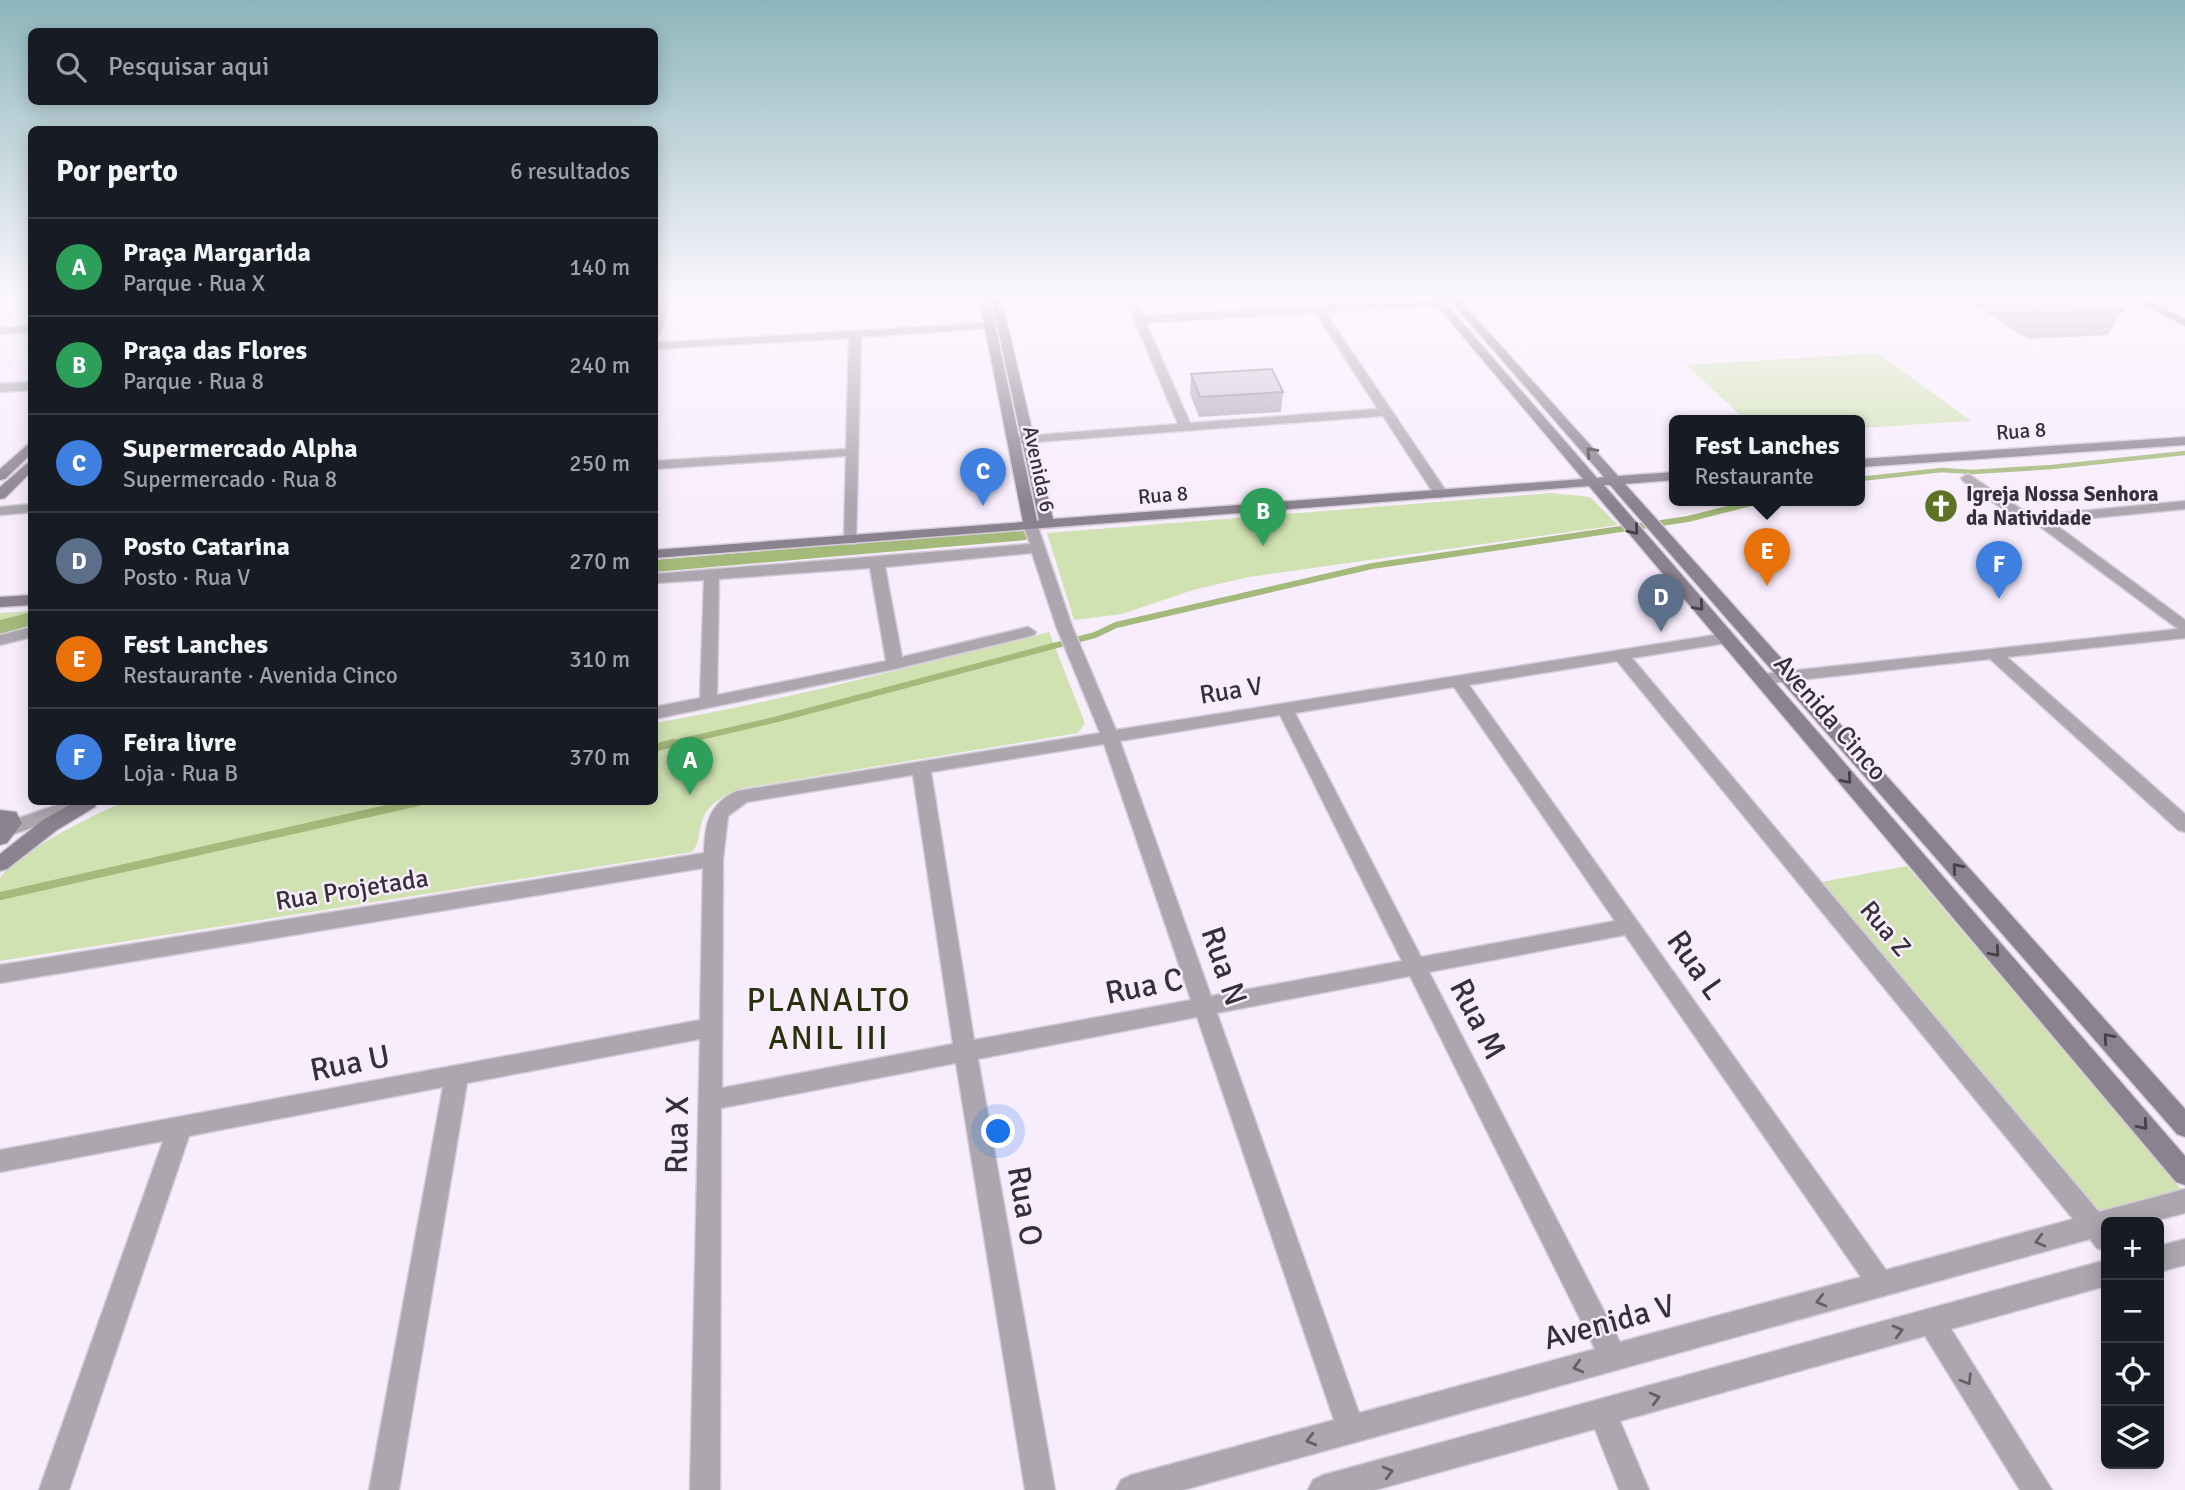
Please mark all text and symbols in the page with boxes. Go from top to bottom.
search box [28,28,658,105]
icon: search [52,48,90,86]
text: Pesquisar aqui [108,51,269,83]
text: Por perto [56,153,178,190]
text: 6 resultados [510,157,630,186]
text: Praça Margarida [123,237,311,269]
text: A [72,253,86,282]
text: 140 m [569,253,630,282]
text: Parque · Rua X [123,269,265,298]
text: Praça das Flores [123,335,307,367]
text: B [72,351,86,380]
text: 240 m [569,351,630,380]
text: Parque · Rua 8 [123,367,264,396]
popup [1669,415,1865,506]
street label: Rua 8 [1995,416,2047,446]
street label: Avenida 6 [1017,424,1061,514]
text: Fest Lanches [1695,430,1839,462]
text: Supermercado Alpha [123,433,358,465]
one-way arrow [1587,447,1599,460]
pin: C [960,448,1006,506]
text: C [72,449,86,478]
text: 250 m [569,449,630,478]
text: Restaurante [1695,462,1814,491]
text: Supermercado · Rua 8 [123,465,337,494]
street label: Rua 8 [1137,480,1189,510]
place label: Igreja Nossa Senhora da Natividade [1966,481,2159,531]
church icon: Igreja Nossa Senhora da Natividade [1922,487,1960,525]
pin: B [1240,488,1286,546]
one-way arrow [1626,522,1639,535]
pin: E [1744,528,1790,586]
text: Posto Catarina [123,531,290,563]
pin: F [1976,541,2022,599]
text: D [71,547,87,576]
text: 270 m [569,547,630,576]
text: Posto · Rua V [123,563,250,592]
pin: D [1638,574,1684,632]
one-way arrow [1691,598,1703,611]
text: Fest Lanches [123,629,268,661]
text: E [72,645,86,674]
text: 310 m [569,645,630,674]
street label: Avenida Cinco [1767,648,1893,788]
text: Restaurante · Avenida Cinco [123,661,398,690]
street label: Rua V [1197,670,1265,712]
text: Feira livre [123,727,237,759]
pin: A [667,737,713,795]
text: F [73,743,85,772]
text: 370 m [569,743,630,772]
text: Loja · Rua B [123,759,238,788]
one-way arrow [1839,771,1851,784]
street label: Rua Projetada [273,862,431,918]
one-way arrow [1953,863,1965,876]
street label: Rua Z [1853,895,1917,963]
street label: Rua N [1192,921,1256,1011]
street label: Rua L [1658,923,1734,1007]
one-way arrow [1987,944,1999,957]
street label: Rua C [1102,959,1186,1013]
street label: Rua M [1441,972,1515,1066]
district label: PLANALTO ANIL III [746,980,912,1059]
one-way arrow [2103,1034,2116,1047]
street label: Rua U [307,1036,393,1090]
street label: Rua X [657,1095,697,1174]
your location [981,1114,1015,1148]
one-way arrow [2135,1116,2147,1129]
street label: Rua O [999,1163,1051,1249]
map controls [2101,1217,2164,1469]
button: + [2101,1217,2164,1280]
one-way arrow [2035,1232,2047,1247]
button: − [2101,1280,2164,1343]
street label: Avenida V [1539,1286,1679,1358]
one-way arrow [1815,1293,1827,1307]
one-way arrow [1892,1325,1904,1339]
button: locate [2101,1343,2164,1406]
one-way arrow [1572,1359,1584,1374]
one-way arrow [1959,1372,1972,1385]
one-way arrow [1649,1392,1661,1407]
button: layers [2101,1406,2164,1469]
one-way arrow [1305,1432,1317,1446]
one-way arrow [1382,1466,1394,1480]

